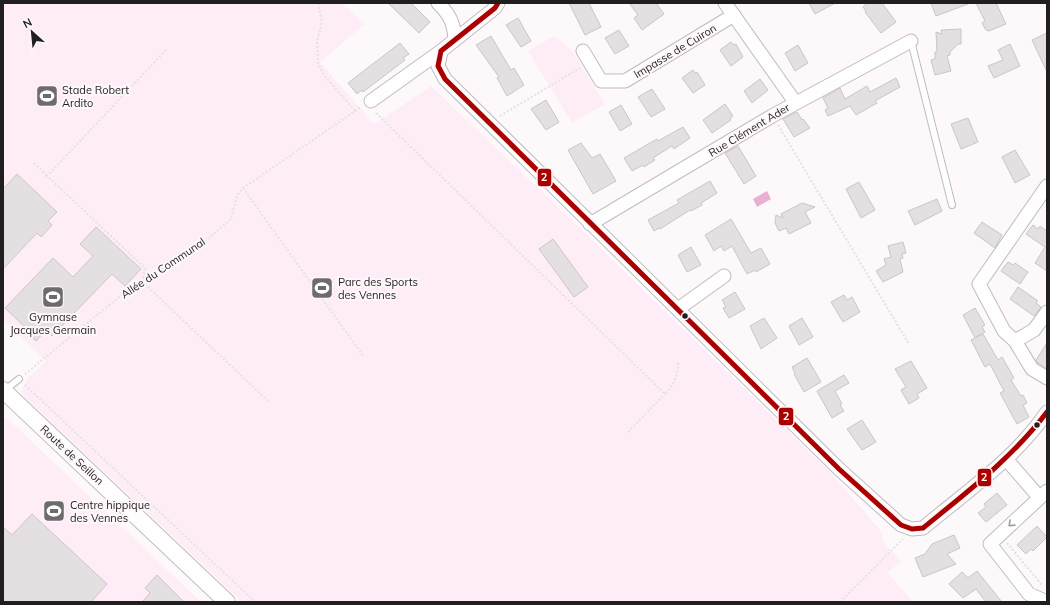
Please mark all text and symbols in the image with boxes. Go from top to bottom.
north arrow [12,12,52,52]
text: N [21,15,34,31]
street label: Impasse de Cuiron [631,21,719,81]
sports icon: Stade Robert Ardito [34,83,60,109]
place label: Stade Robert Ardito [62,83,129,110]
street label: Rue Clément Ader [706,100,792,160]
line badge: 2 [537,168,552,187]
text: 2 [541,170,548,184]
street label: Allée du Communal [118,235,208,301]
sports icon: Parc des Sports des Vennes [309,275,335,301]
place label: Parc des Sports des Vennes [338,275,418,302]
sports icon: Gymnase Jacques Germain [40,284,66,310]
place label: Gymnase Jacques Germain [10,310,96,337]
unlabelled marker [680,311,690,321]
line badge: 2 [778,407,794,426]
text: 2 [783,409,790,423]
unlabelled marker [1032,420,1042,430]
street label: Route de Seillon [37,422,107,488]
line badge: 2 [977,468,992,487]
text: 2 [981,470,988,484]
sports icon: Centre hippique des Vennes [41,498,67,524]
place label: Centre hippique des Vennes [70,498,150,525]
one-way arrow [1008,519,1016,527]

